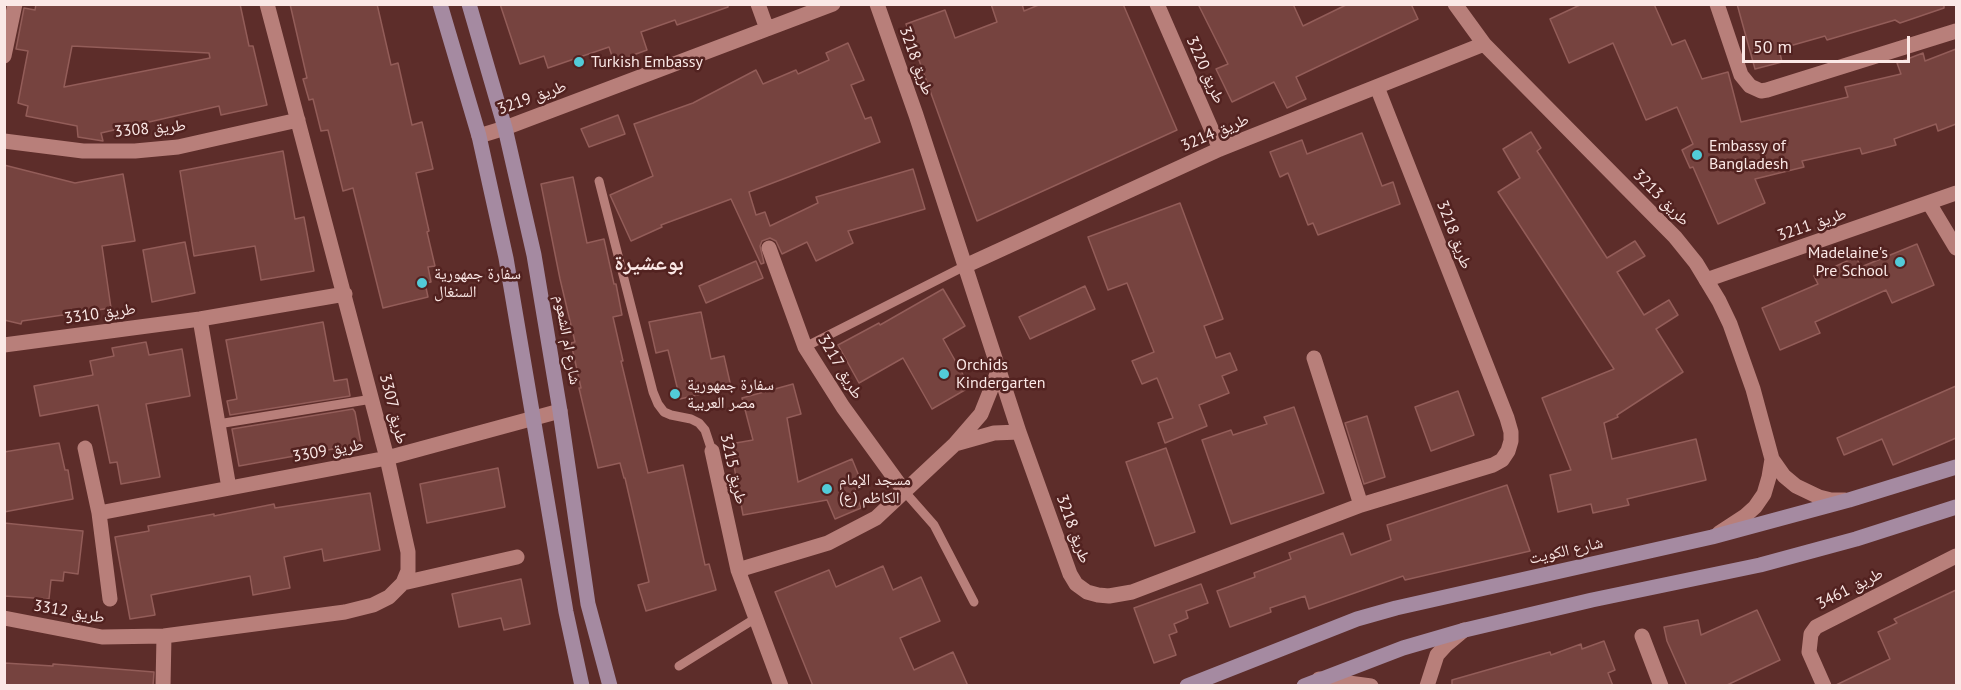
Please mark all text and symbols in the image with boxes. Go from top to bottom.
street label: طريق 3218 [895,24,937,98]
scale bar [1745,24,1913,62]
street label: طريق 3220 [1182,33,1228,107]
text: 50 m [1753,35,1792,58]
place label: Turkish Embassy [591,52,703,72]
marker: Turkish Embassy [572,55,586,69]
street label: طريق 3219 [495,77,569,119]
street label: طريق 3214 [1178,110,1252,156]
street label: طريق 3308 [113,116,187,142]
place label: Embassy of Bangladesh [1709,136,1788,174]
marker: Embassy of Bangladesh [1690,148,1704,162]
street label: طريق 3213 [1629,166,1693,230]
street label: طريق 3218 [1432,198,1476,272]
street label: طريق 3211 [1775,204,1849,246]
place label: Madelaine's Pre School [1808,243,1888,281]
district label: بوعشيرة [614,251,684,277]
marker: Madelaine's Pre School [1893,255,1907,269]
place label: سفارة جمهورية السنغال [434,264,521,302]
marker: سفارة جمهورية السنغال [415,276,429,290]
street label: شارع ام الشعوم [550,294,584,386]
street label: طريق 3310 [63,299,137,329]
street label: طريق 3217 [813,331,867,403]
place label: Orchids Kindergarten [956,355,1046,393]
marker: Orchids Kindergarten [937,367,951,381]
street label: طريق 3307 [375,372,411,446]
place label: سفارة جمهورية مصر العربية [687,375,774,413]
marker: سفارة جمهورية مصر العربية [668,387,682,401]
street label: طريق 3215 [716,432,750,506]
street label: طريق 3309 [291,435,365,467]
place label: مسجد الإمام الكاظم (ع) [839,470,911,508]
marker: مسجد الإمام الكاظم (ع) [820,482,834,496]
street label: طريق 3218 [1052,492,1094,566]
street label: شارع الكويت [1527,533,1605,569]
street label: طريق 3461 [1814,564,1886,614]
street label: طريق 3312 [32,596,106,628]

